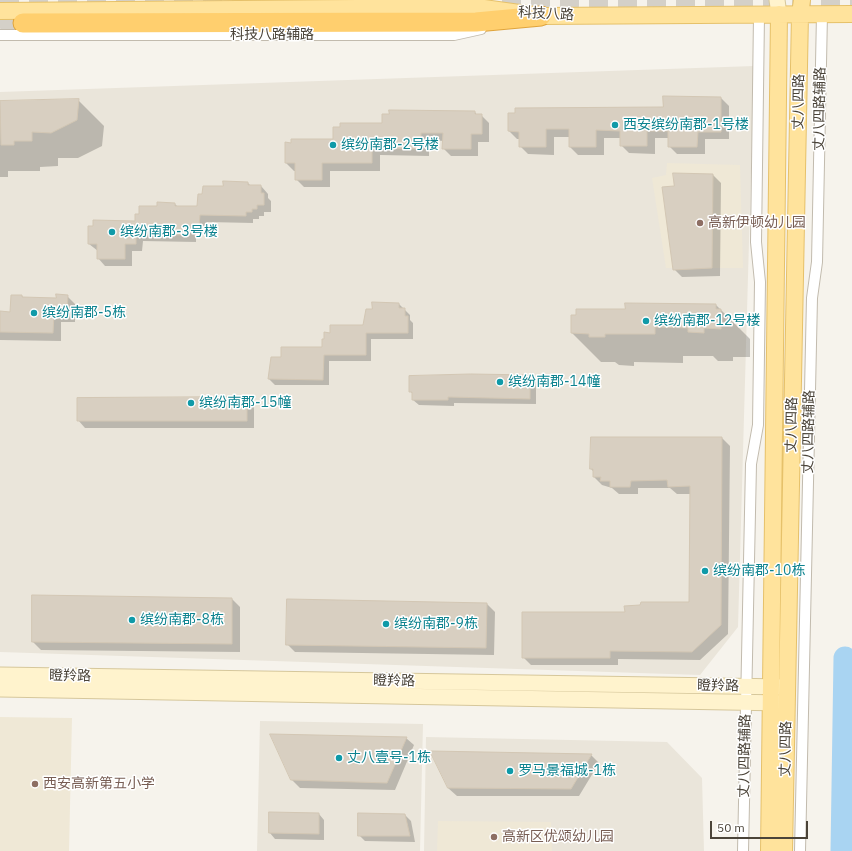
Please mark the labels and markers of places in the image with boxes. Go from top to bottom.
place label: 西安缤纷南郡-1号楼 [623,117,749,133]
marker: 西安缤纷南郡-1号楼 [610,120,620,130]
place label: 缤纷南郡-2号楼 [341,137,439,153]
marker: 缤纷南郡-2号楼 [328,140,338,150]
place label: 高新伊顿幼儿园 [708,215,806,231]
marker: 高新伊顿幼儿园 [695,218,705,228]
place label: 缤纷南郡-3号楼 [120,224,218,240]
marker: 缤纷南郡-3号楼 [107,227,117,237]
place label: 缤纷南郡-5栋 [42,305,126,321]
marker: 缤纷南郡-5栋 [29,308,39,318]
place label: 缤纷南郡-12号楼 [654,313,760,329]
marker: 缤纷南郡-12号楼 [641,316,651,326]
place label: 缤纷南郡-14幢 [508,374,600,390]
marker: 缤纷南郡-14幢 [495,377,505,387]
place label: 缤纷南郡-15幢 [199,395,291,411]
marker: 缤纷南郡-15幢 [186,398,196,408]
place label: 缤纷南郡-10栋 [713,563,805,579]
marker: 缤纷南郡-10栋 [700,566,710,576]
place label: 缤纷南郡-8栋 [140,612,224,628]
marker: 缤纷南郡-8栋 [127,615,137,625]
place label: 缤纷南郡-9栋 [394,616,478,632]
marker: 缤纷南郡-9栋 [381,619,391,629]
place label: 丈八壹号-1栋 [347,750,431,766]
marker: 丈八壹号-1栋 [334,753,344,763]
place label: 罗马景福城-1栋 [518,763,616,779]
marker: 罗马景福城-1栋 [505,766,515,776]
place label: 西安高新第五小学 [43,776,155,792]
marker: 西安高新第五小学 [30,779,40,789]
place label: 高新区优颂幼儿园 [502,829,614,845]
marker: 高新区优颂幼儿园 [489,832,499,842]

